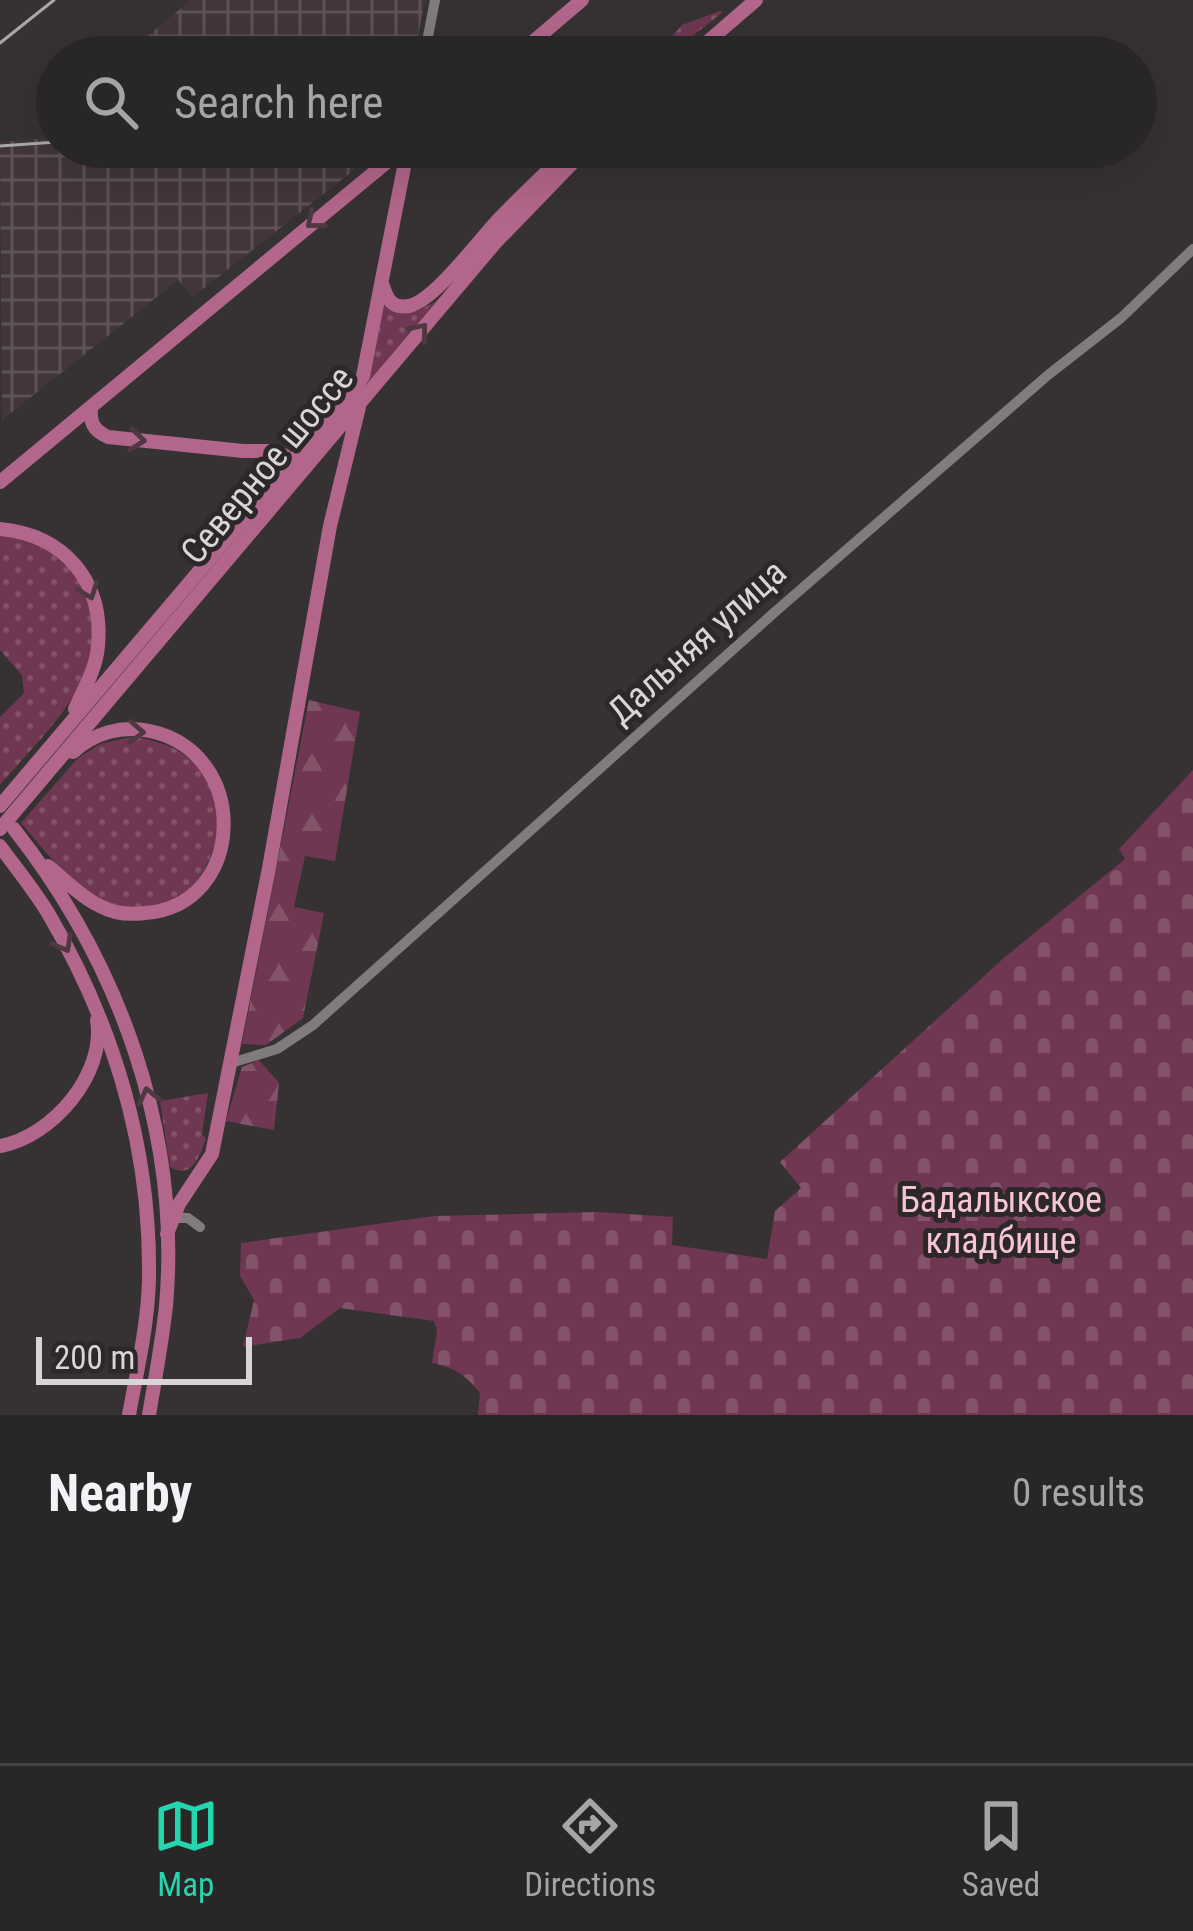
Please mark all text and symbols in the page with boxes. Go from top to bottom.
search box [36,36,1157,168]
icon: search [78,69,144,135]
text: Search here [174,76,383,129]
one-way arrow [306,206,328,228]
one-way arrow [406,323,428,345]
street label: Северное шоссе [172,358,362,572]
one-way arrow [128,426,147,452]
street label: Дальняя улица [599,551,795,733]
one-way arrow [75,580,99,601]
one-way arrow [127,718,146,744]
one-way arrow [50,931,73,952]
one-way arrow [138,1086,163,1106]
park label: Бадалыкское кладбище [900,1179,1102,1262]
scale bar [36,1331,252,1384]
text: 200 m [54,1338,135,1377]
text: Nearby [48,1464,192,1523]
text: 0 results [1012,1470,1145,1516]
tab: Map [153,1793,219,1904]
tab: Directions [524,1793,656,1904]
tab: Saved [962,1793,1040,1904]

